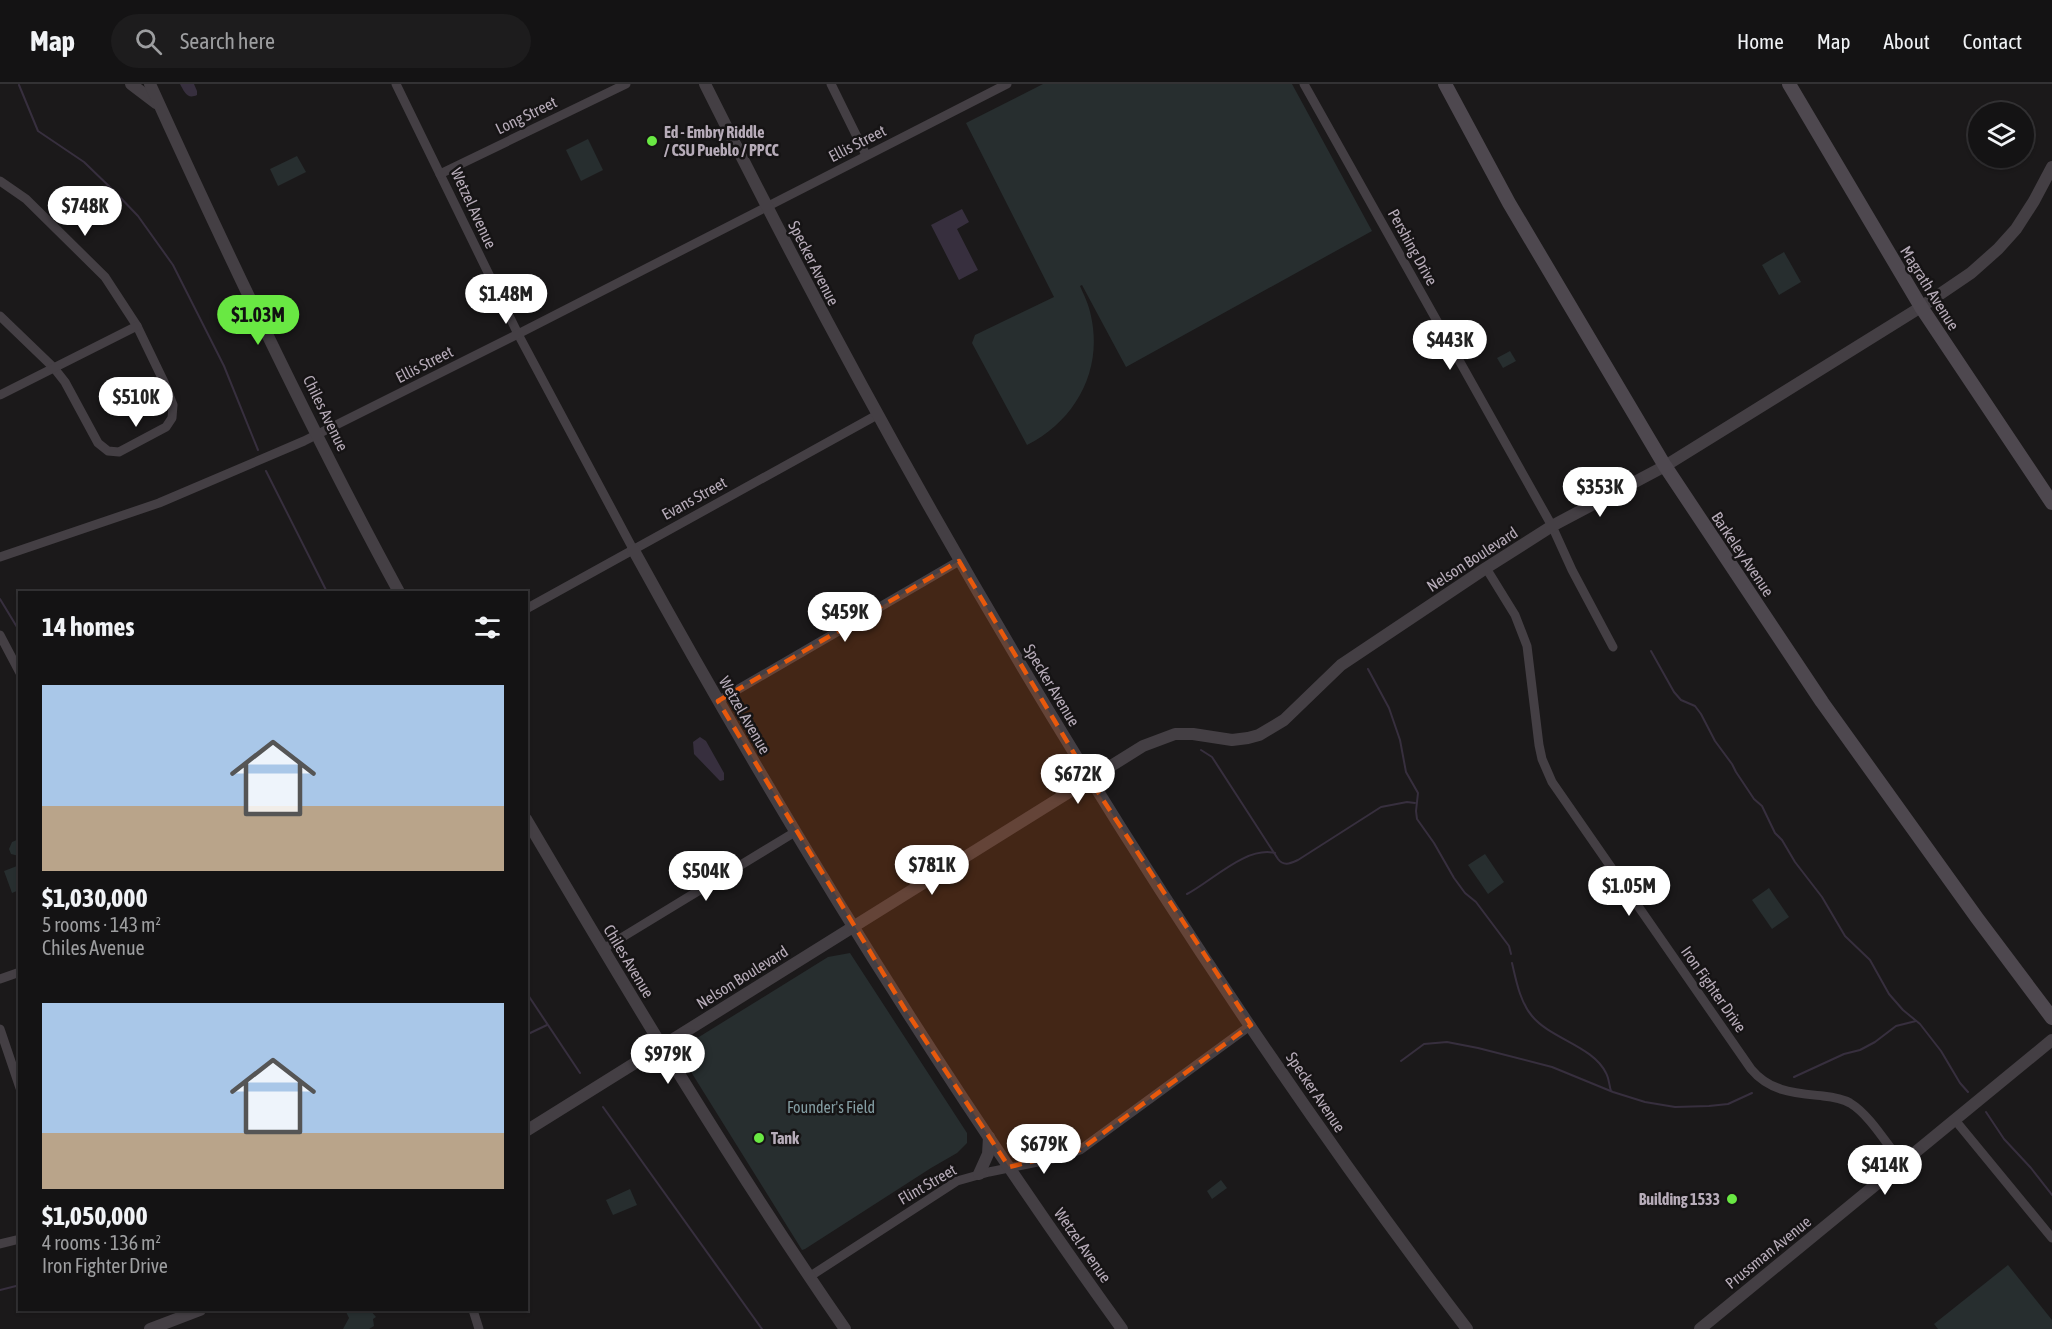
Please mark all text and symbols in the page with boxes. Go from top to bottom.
search box [111,14,531,68]
text: Map [30,25,75,57]
icon: search [132,25,165,58]
text: Search here [180,28,275,54]
text: Home [1737,29,1784,53]
text: Map [1817,29,1851,53]
text: About [1884,29,1930,53]
text: Contact [1963,29,2022,53]
street label: Long Street [493,92,560,138]
map controls [1968,102,2034,168]
button: layers [1968,102,2034,168]
street label: Ellis Street [825,121,889,165]
place label: Ed - Embry Riddle / CSU Pueblo / PPCC [664,123,780,159]
marker: Ed - Embry Riddle / CSU Pueblo / PPCC [645,134,659,148]
street label: Wetzel Avenue [448,165,500,251]
pin: $748K [43,186,127,237]
text: $748K [62,194,108,217]
street label: Pershing Drive [1384,206,1441,289]
street label: Specker Avenue [784,218,843,309]
street label: Magrath Avenue [1896,243,1963,334]
pin: $1.48M [457,274,555,325]
text: $1.48M [479,282,533,305]
pin: $1.03M [209,295,307,346]
text: $1.03M [231,303,285,326]
pin: $443K [1408,320,1492,371]
text: $443K [1427,328,1473,351]
street label: Ellis Street [392,342,456,386]
street label: Chiles Avenue [300,372,352,454]
pin: $510K [94,377,178,428]
text: $510K [113,385,159,408]
pin: $353K [1558,467,1642,518]
street label: Evans Street [658,473,730,523]
text: $353K [1577,475,1623,498]
street label: Barkeley Avenue [1707,508,1778,600]
street label: Nelson Boulevard [1423,523,1521,595]
pin: $459K [803,592,887,643]
text: $459K [822,600,868,623]
icon: filters [471,611,504,644]
text: 14 homes [42,612,135,642]
street label: Specker Avenue [1020,641,1084,730]
street label: Wetzel Avenue [716,673,774,757]
icon: home [219,724,327,832]
pin: $672K [1036,754,1120,805]
text: $672K [1055,762,1101,785]
pin: $781K [890,845,974,896]
pin: $504K [664,851,748,902]
text: $781K [909,853,955,876]
text: $504K [683,859,729,882]
pin: $1.05M [1580,866,1678,917]
text: $1.05M [1602,874,1656,897]
text: $1,030,000 [42,883,148,913]
text: 5 rooms · 143 m² [42,913,161,936]
street label: Chiles Avenue [600,921,658,1001]
text: Chiles Avenue [42,936,145,959]
street label: Nelson Boulevard [693,942,791,1012]
street label: Iron Fighter Drive [1677,943,1750,1036]
pin: $979K [626,1034,710,1085]
icon: home [219,1042,327,1150]
text: $979K [645,1042,691,1065]
street label: Specker Avenue [1282,1049,1349,1136]
park label: Founder's Field [787,1098,875,1116]
pin: $679K [1002,1124,1086,1175]
place label: Tank [771,1129,800,1147]
marker: Tank [752,1131,766,1145]
text: $679K [1021,1132,1067,1155]
pin: $414K [1843,1145,1927,1196]
text: $414K [1862,1153,1908,1176]
street label: Flint Street [895,1160,960,1208]
place label: Building 1533 [1639,1190,1720,1208]
marker: Building 1533 [1725,1192,1739,1206]
text: $1,050,000 [42,1201,148,1231]
street label: Wetzel Avenue [1051,1204,1115,1286]
street label: Prussman Avenue [1722,1212,1814,1292]
text: 4 rooms · 136 m² [42,1231,161,1254]
text: Iron Fighter Drive [42,1254,168,1277]

